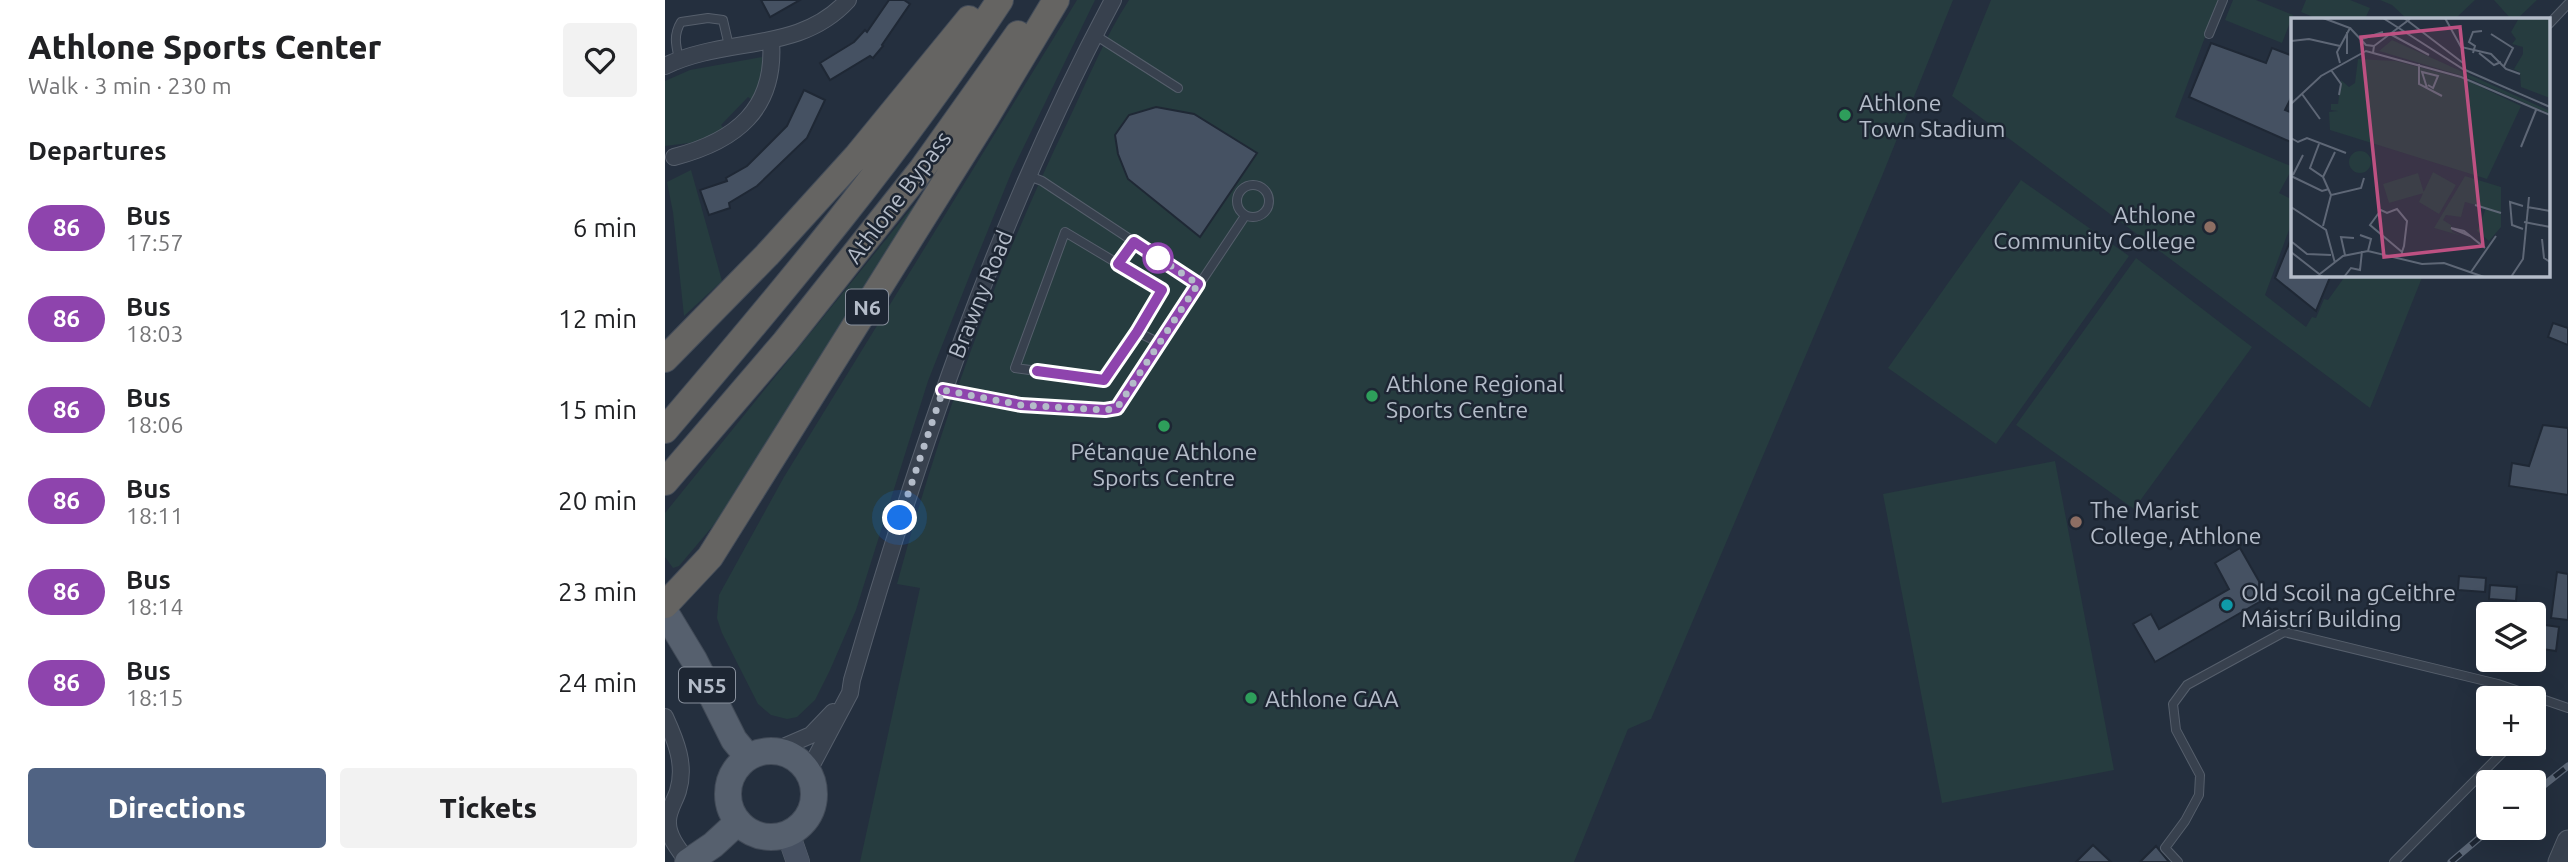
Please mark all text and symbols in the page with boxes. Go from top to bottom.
inset map [2291,18,2550,276]
button: heart [563,23,637,97]
text: Athlone Sports Center [28,28,382,65]
text: Walk · 3 min · 230 m [28,73,232,98]
place label: Athlone Town Stadium [1859,90,2005,141]
marker: Athlone Town Stadium [1837,107,1853,123]
street label: Athlone Bypass [840,126,956,268]
text: Departures [28,136,166,165]
text: Bus [126,201,171,230]
place label: Athlone Community College [1993,202,2196,253]
text: 6 min [573,213,637,242]
text: 86 [53,214,80,241]
marker: Athlone Community College [2202,219,2218,235]
street label: Brawny Road [943,227,1017,361]
text: 17:57 [126,230,184,255]
unlabelled marker [1143,243,1173,273]
road number: N6 [846,290,888,324]
text: Bus [126,292,171,321]
text: 12 min [558,304,637,333]
text: 86 [53,305,80,332]
text: 18:03 [126,321,184,346]
place label: Athlone Regional Sports Centre [1386,371,1564,422]
text: Bus [126,383,171,412]
marker: Athlone Regional Sports Centre [1364,388,1380,404]
text: 15 min [558,395,637,424]
text: 86 [53,396,80,423]
text: 18:06 [126,412,184,437]
marker: Pétanque Athlone Sports Centre [1156,418,1172,434]
place label: Pétanque Athlone Sports Centre [1071,439,1257,490]
text: Bus [126,474,171,503]
text: 20 min [558,486,637,515]
text: 86 [53,487,80,514]
place label: The Marist College, Athlone [2090,497,2262,548]
your location [882,500,917,535]
text: 18:11 [126,503,184,528]
marker: The Marist College, Athlone [2068,514,2084,530]
text: Bus [126,565,171,594]
text: 23 min [558,577,637,606]
text: 86 [53,578,80,605]
place label: Old Scoil na gCeithre Máistrí Building [2241,580,2456,631]
text: 18:14 [126,594,184,619]
marker: Old Scoil na gCeithre Máistrí Building [2219,597,2235,613]
map controls [2476,602,2546,840]
button: layers [2476,602,2546,672]
text: Bus [126,656,171,685]
text: 24 min [558,668,637,697]
road number: N55 [679,668,735,702]
text: 86 [53,669,80,696]
text: 18:15 [126,685,184,710]
place label: Athlone GAA [1265,686,1399,711]
button: + [2476,686,2546,756]
marker: Athlone GAA [1243,690,1259,706]
button: Directions [28,768,326,848]
button: Tickets [340,768,637,848]
button: − [2476,770,2546,840]

